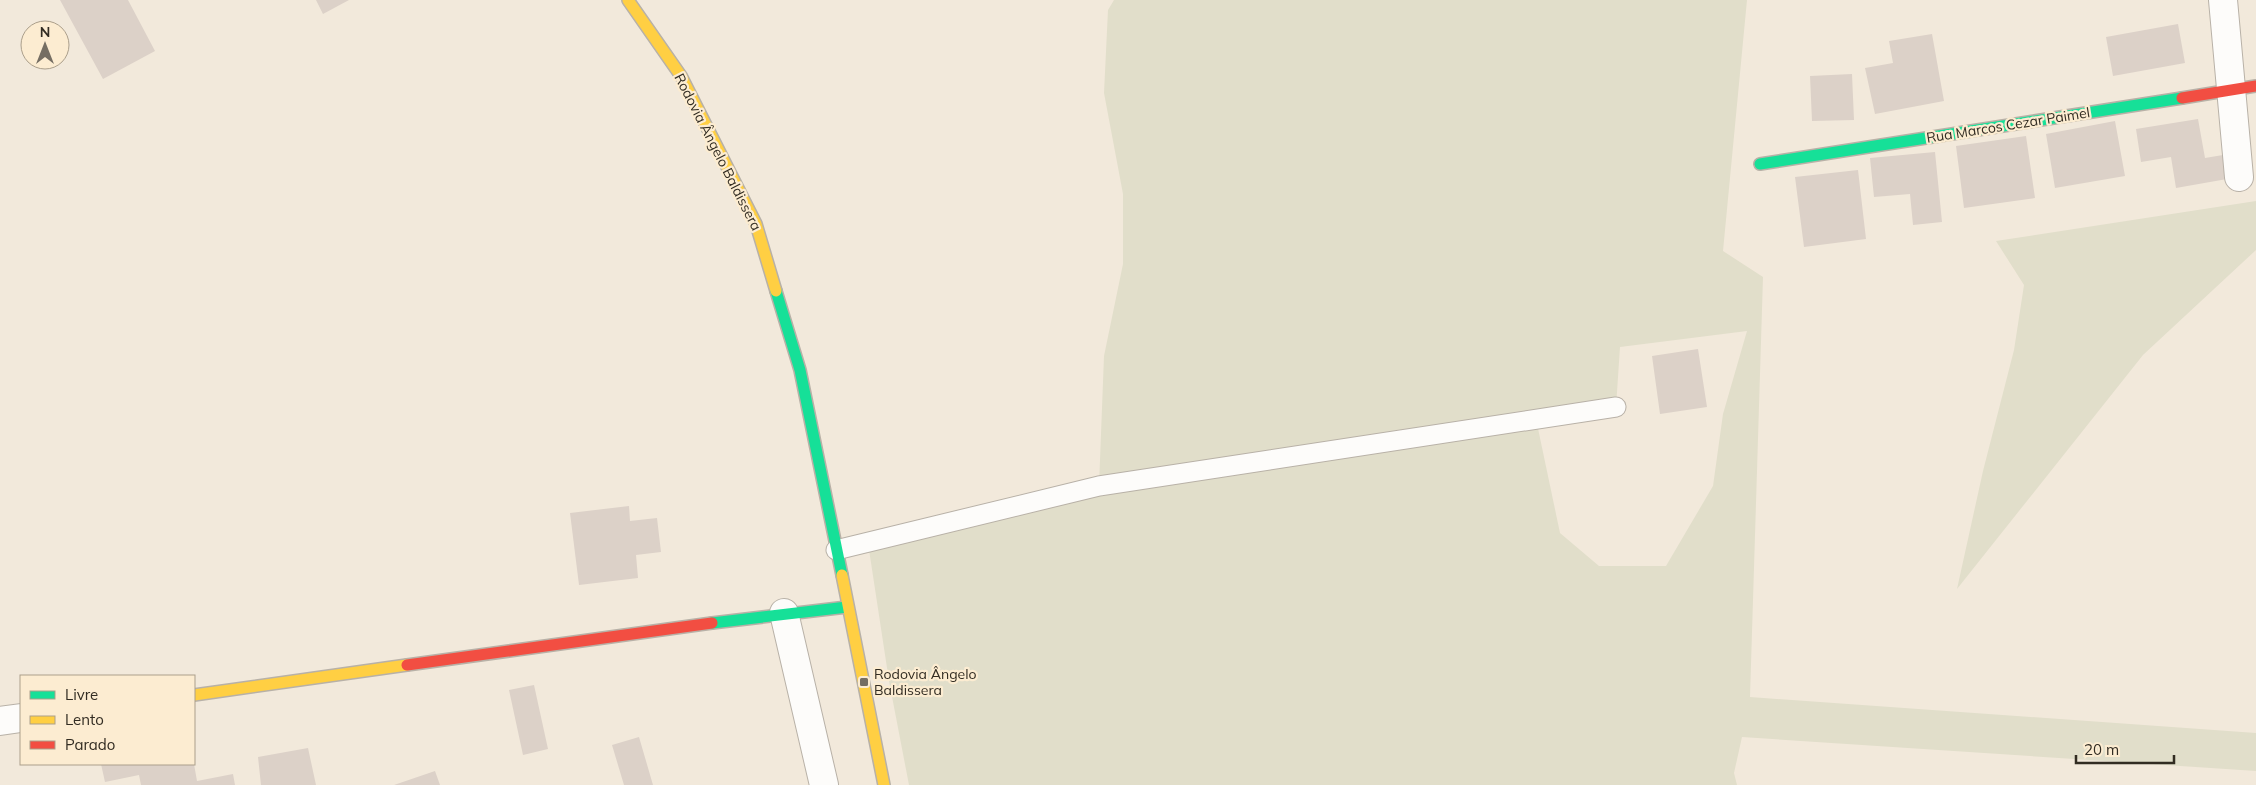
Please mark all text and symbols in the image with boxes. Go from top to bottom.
north arrow [20,20,70,70]
text: N [40,23,50,41]
street label: Rodovia Ângelo Baldissera [670,70,766,234]
street label: Rua Marcos Cezar Paimel [1925,103,2091,147]
place label: Rodovia Ângelo Baldissera [874,665,977,699]
legend [20,675,195,765]
marker: Rodovia Ângelo Baldissera [858,676,870,688]
text: Livre [65,685,98,704]
text: Lento [65,710,104,729]
scale bar [2076,732,2174,764]
text: Parado [65,735,115,754]
text: 20 m [2084,740,2119,759]

